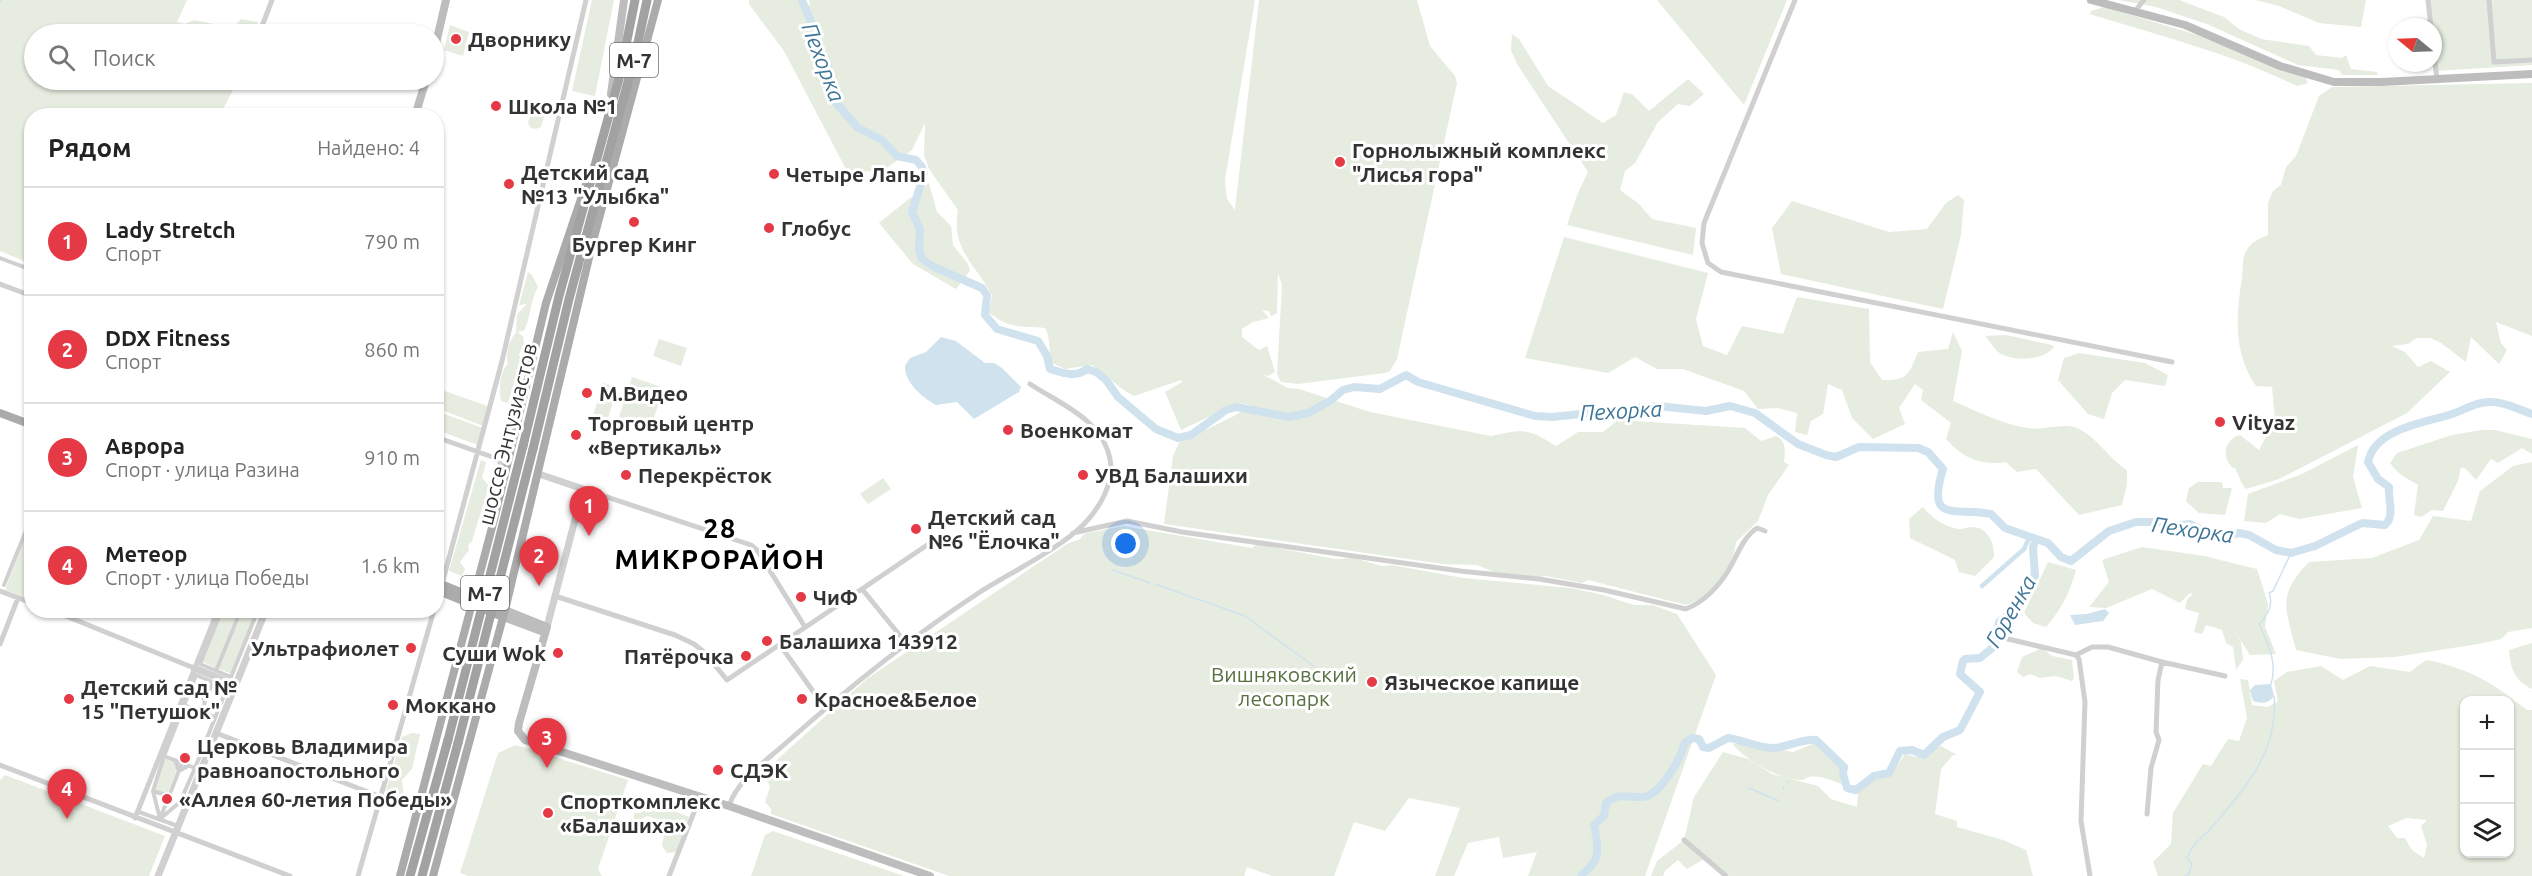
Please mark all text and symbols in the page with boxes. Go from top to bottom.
north arrow [2388,18,2442,72]
water label: Пехорка [798,19,850,105]
search box [24,24,444,90]
place label: Дворнику [468,27,571,51]
marker: Дворнику [449,32,463,46]
icon: search [45,41,78,74]
road number: М-7 [610,43,658,77]
text: Поиск [93,45,156,70]
place label: Школа №1 [508,94,618,118]
marker: Школа №1 [489,99,503,113]
text: Рядом [48,133,132,162]
text: Найдено: 4 [317,136,420,159]
place label: Горнолыжный комплекс "Лисья гора" [1352,138,1606,186]
marker: Горнолыжный комплекс "Лисья гора" [1333,155,1347,169]
place label: Детский сад №13 "Улыбка" [521,160,669,208]
place label: Четыре Лапы [786,162,926,186]
marker: Четыре Лапы [767,167,781,181]
marker: Детский сад №13 "Улыбка" [502,177,516,191]
marker: Бургер Кинг [627,215,641,229]
place label: Глобус [781,216,851,240]
text: Lady Stretch [105,217,236,242]
marker: Глобус [762,221,776,235]
text: 1 [62,230,73,253]
text: 790 m [364,230,420,253]
place label: Бургер Кинг [572,232,697,256]
text: Спорт [105,242,161,265]
text: DDX Fitness [105,325,230,350]
text: 2 [62,338,73,361]
text: 860 m [364,338,420,361]
street label: шоссе Энтузиастов [473,340,541,528]
text: Спорт [105,350,161,373]
place label: М.Видео [599,381,688,405]
marker: М.Видео [580,386,594,400]
water label: Пехорка [1579,395,1663,425]
place label: Vityaz [2232,410,2295,434]
place label: Торговый центр «Вертикаль» [588,411,754,459]
marker: Vityaz [2213,415,2227,429]
place label: Военкомат [1020,418,1133,442]
marker: Военкомат [1001,423,1015,437]
marker: Торговый центр «Вертикаль» [569,428,583,442]
text: Аврора [105,433,185,458]
text: 3 [62,446,73,469]
text: 910 m [364,446,420,469]
text: Спорт · улица Разина [105,458,300,481]
place label: Перекрёсток [638,463,772,487]
place label: УВД Балашихи [1095,463,1248,487]
marker: Перекрёсток [619,468,633,482]
marker: УВД Балашихи [1076,468,1090,482]
pin: 1 [570,486,608,536]
place label: Детский сад №6 "Ёлочка" [928,505,1060,553]
water label: Пехорка [2150,511,2236,547]
district label: 28 МИКРОРАЙОН [614,513,826,574]
marker: Детский сад №6 "Ёлочка" [909,522,923,536]
your location [1111,529,1140,558]
pin: 2 [520,536,558,586]
text: Метеор [105,541,187,566]
text: 4 [62,554,73,577]
text: 1.6 km [361,554,420,577]
text: Спорт · улица Победы [105,566,309,589]
water label: Горенка [1980,571,2041,651]
road number: М-7 [461,576,509,610]
place label: ЧиФ [813,585,858,609]
marker: ЧиФ [794,590,808,604]
place label: Балашиха 143912 [779,629,958,653]
marker: Балашиха 143912 [760,634,774,648]
place label: Ультрафиолет [251,636,399,660]
marker: Ультрафиолет [404,641,418,655]
place label: Суши Wok [442,641,546,665]
place label: Пятёрочка [624,644,734,668]
marker: Суши Wok [551,646,565,660]
marker: Пятёрочка [739,649,753,663]
park label: Вишняковский лесопарк [1211,662,1357,710]
place label: Языческое капище [1384,670,1579,694]
place label: Детский сад № 15 "Петушок" [81,675,237,723]
marker: Языческое капище [1365,675,1379,689]
place label: Красное&Белое [814,687,977,711]
marker: Детский сад № 15 "Петушок" [62,692,76,706]
marker: Красное&Белое [795,692,809,706]
place label: Моккано [405,693,496,717]
map controls [2460,696,2514,858]
button: + [2460,696,2514,750]
marker: Моккано [386,698,400,712]
pin: 3 [528,718,566,768]
place label: Церковь Владимира равноапостольного [197,734,408,782]
button: − [2460,750,2514,804]
marker: Церковь Владимира равноапостольного [178,751,192,765]
place label: СДЭК [730,758,788,782]
marker: СДЭК [711,763,725,777]
pin: 4 [48,770,86,819]
place label: «Аллея 60-летия Победы» [179,787,452,811]
place label: Спорткомплекс «Балашиха» [560,789,721,837]
marker: «Аллея 60-летия Победы» [160,792,174,806]
button: layers [2460,804,2514,858]
marker: Спорткомплекс «Балашиха» [541,806,555,820]

